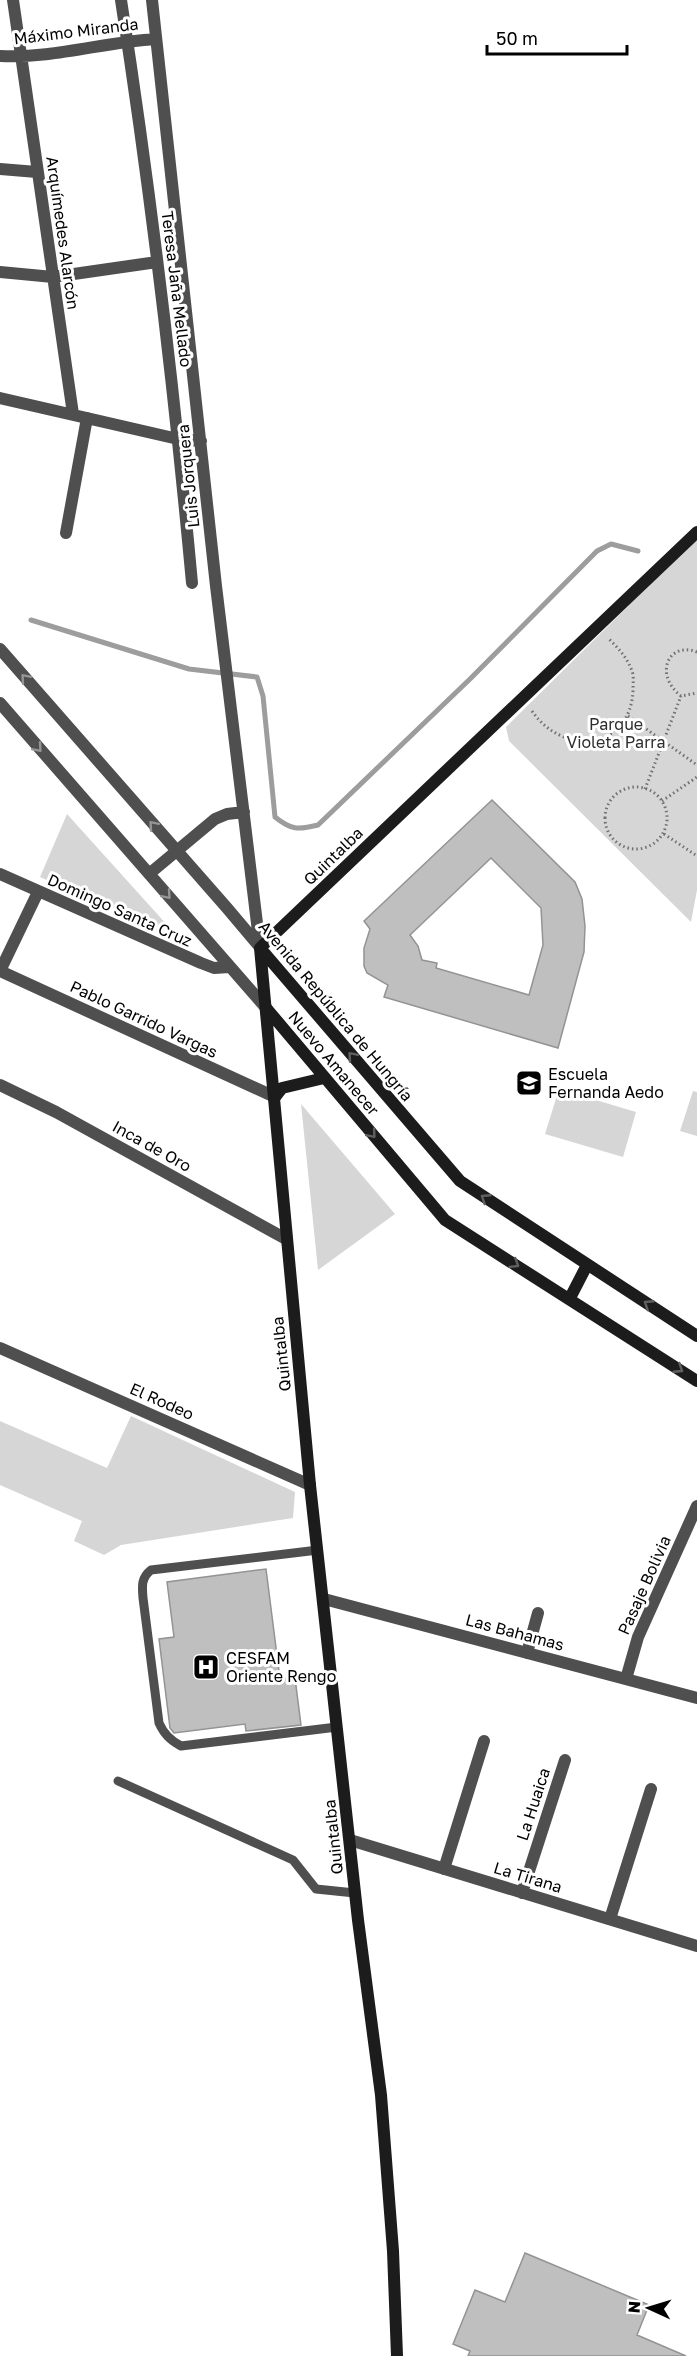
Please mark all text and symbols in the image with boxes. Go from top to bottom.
street label: Máximo Miranda [12,13,140,49]
scale bar [487,18,626,56]
text: 50 m [496,27,538,49]
street label: Arquímedes Alarcón [42,155,84,311]
street label: Teresa Jaña Mellado [157,210,197,368]
street label: Luis Jorquera [173,423,203,529]
one-way arrow [21,674,32,685]
park label: Parque Violeta Parra [566,714,666,752]
one-way arrow [31,741,42,752]
one-way arrow [149,821,160,832]
street label: Quintalba [299,823,367,889]
street label: Domingo Santa Cruz [45,869,195,951]
one-way arrow [159,888,170,899]
street label: Avenida República de Hungría [255,917,417,1105]
street label: Pablo Garrido Vargas [67,976,221,1062]
street label: Nuevo Amanecer [284,1007,384,1119]
one-way arrow [349,1052,360,1063]
place label: Escuela Fernanda Aedo [548,1064,664,1102]
school or university icon: Escuela Fernanda Aedo [514,1068,544,1098]
street label: Inca de Oro [109,1116,195,1176]
one-way arrow [365,1127,376,1138]
one-way arrow [480,1194,491,1205]
one-way arrow [509,1256,519,1268]
one-way arrow [644,1300,654,1312]
street label: Quintalba [267,1316,295,1392]
one-way arrow [672,1362,683,1373]
street label: El Rodeo [127,1378,197,1424]
street label: Pasaje Bolivia [613,1532,675,1638]
street label: Las Bahamas [464,1609,566,1655]
place label: CESFAM Oriente Rengo [226,1648,336,1686]
hospital icon: CESFAM Oriente Rengo [191,1652,221,1682]
street label: La Huaica [512,1765,554,1843]
street label: Quintalba [319,1799,347,1875]
street label: La Tirana [491,1857,565,1897]
north arrow [619,2278,679,2338]
text: N [624,2300,644,2314]

